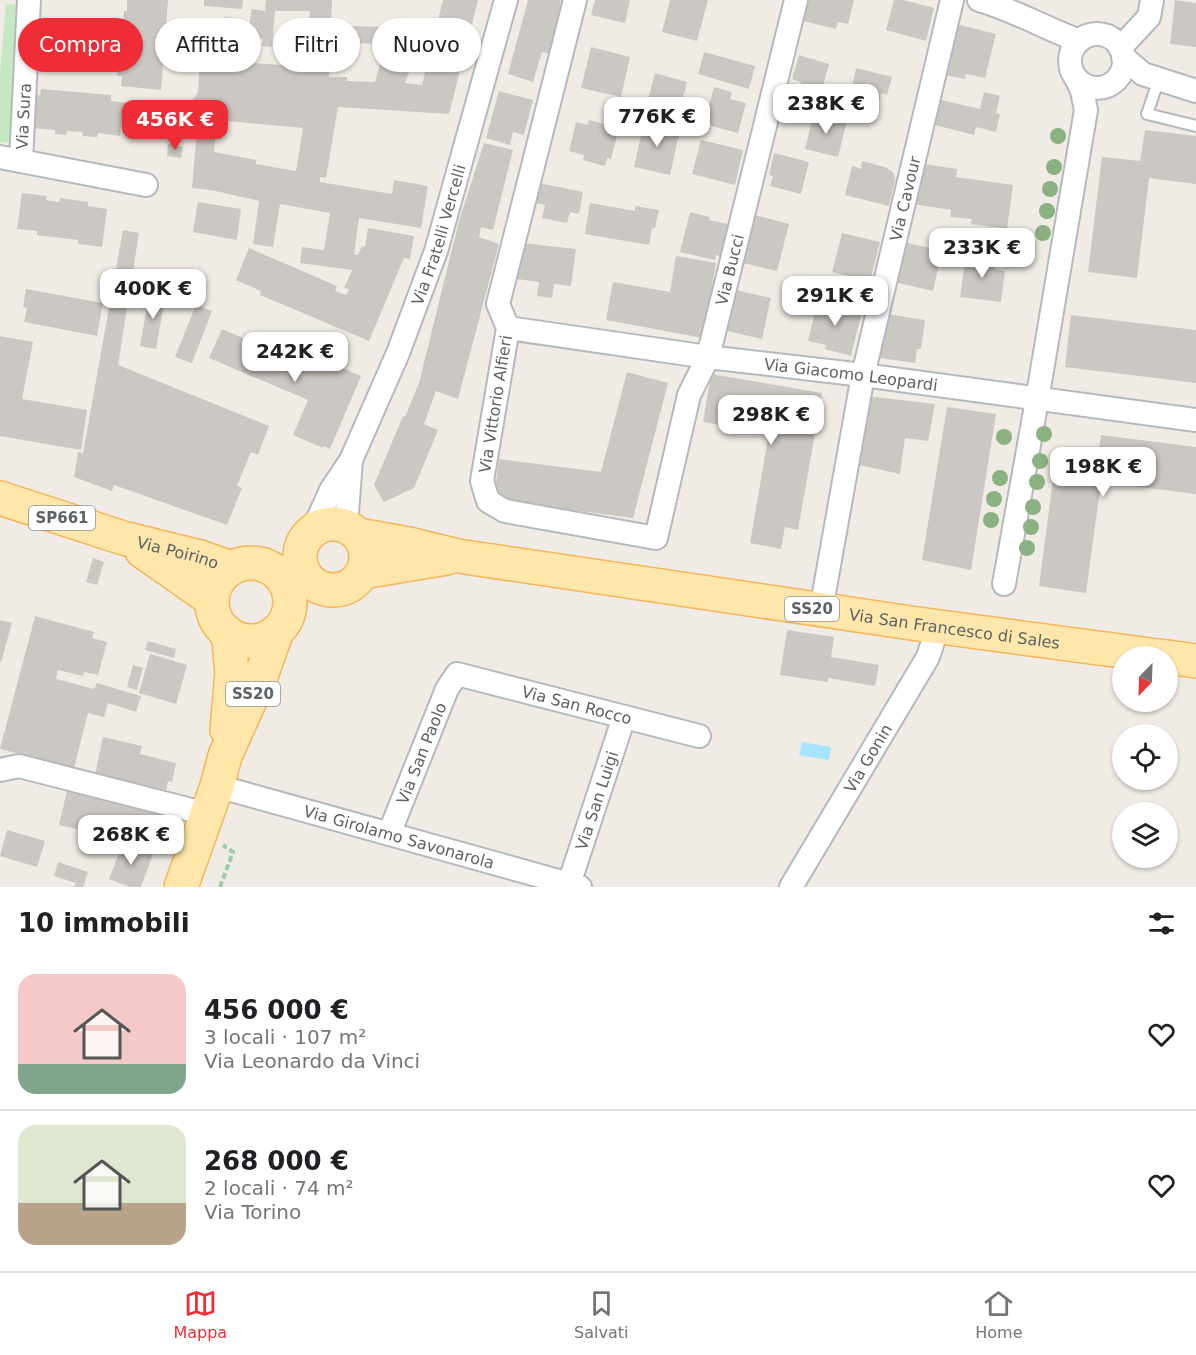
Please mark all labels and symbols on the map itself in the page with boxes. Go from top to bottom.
street label: Via Sura [13,82,35,150]
pin: 238K € [777,84,875,135]
pin: 776K € [608,97,706,148]
pin: 456K € [126,100,224,151]
street label: Via Cavour [886,154,925,243]
street label: Via Fratelli Vercelli [408,162,470,308]
pin: 233K € [933,228,1031,279]
street label: Via Bucci [712,232,748,308]
pin: 400K € [104,269,202,320]
pin: 291K € [786,276,884,327]
pin: 242K € [246,332,344,383]
street label: Via Vittorio Alfieri [475,334,516,474]
street label: Via Giacomo Leopardi [763,355,939,395]
pin: 298K € [722,395,820,446]
pin: 198K € [1054,447,1152,498]
road number: SP661 [29,506,95,530]
street label: Via Poirino [135,533,221,573]
road number: SS20 [785,597,839,621]
street label: Via San Francesco di Sales [848,605,1061,653]
north arrow [1112,646,1178,712]
road number: SS20 [226,682,280,706]
street label: Via San Rocco [520,682,634,728]
street label: Via San Paolo [393,700,451,807]
street label: Via Gonin [840,720,896,796]
street label: Via San Luigi [572,749,622,852]
street label: Via Girolamo Savonarola [301,802,496,873]
pin: 268K € [82,815,180,866]

